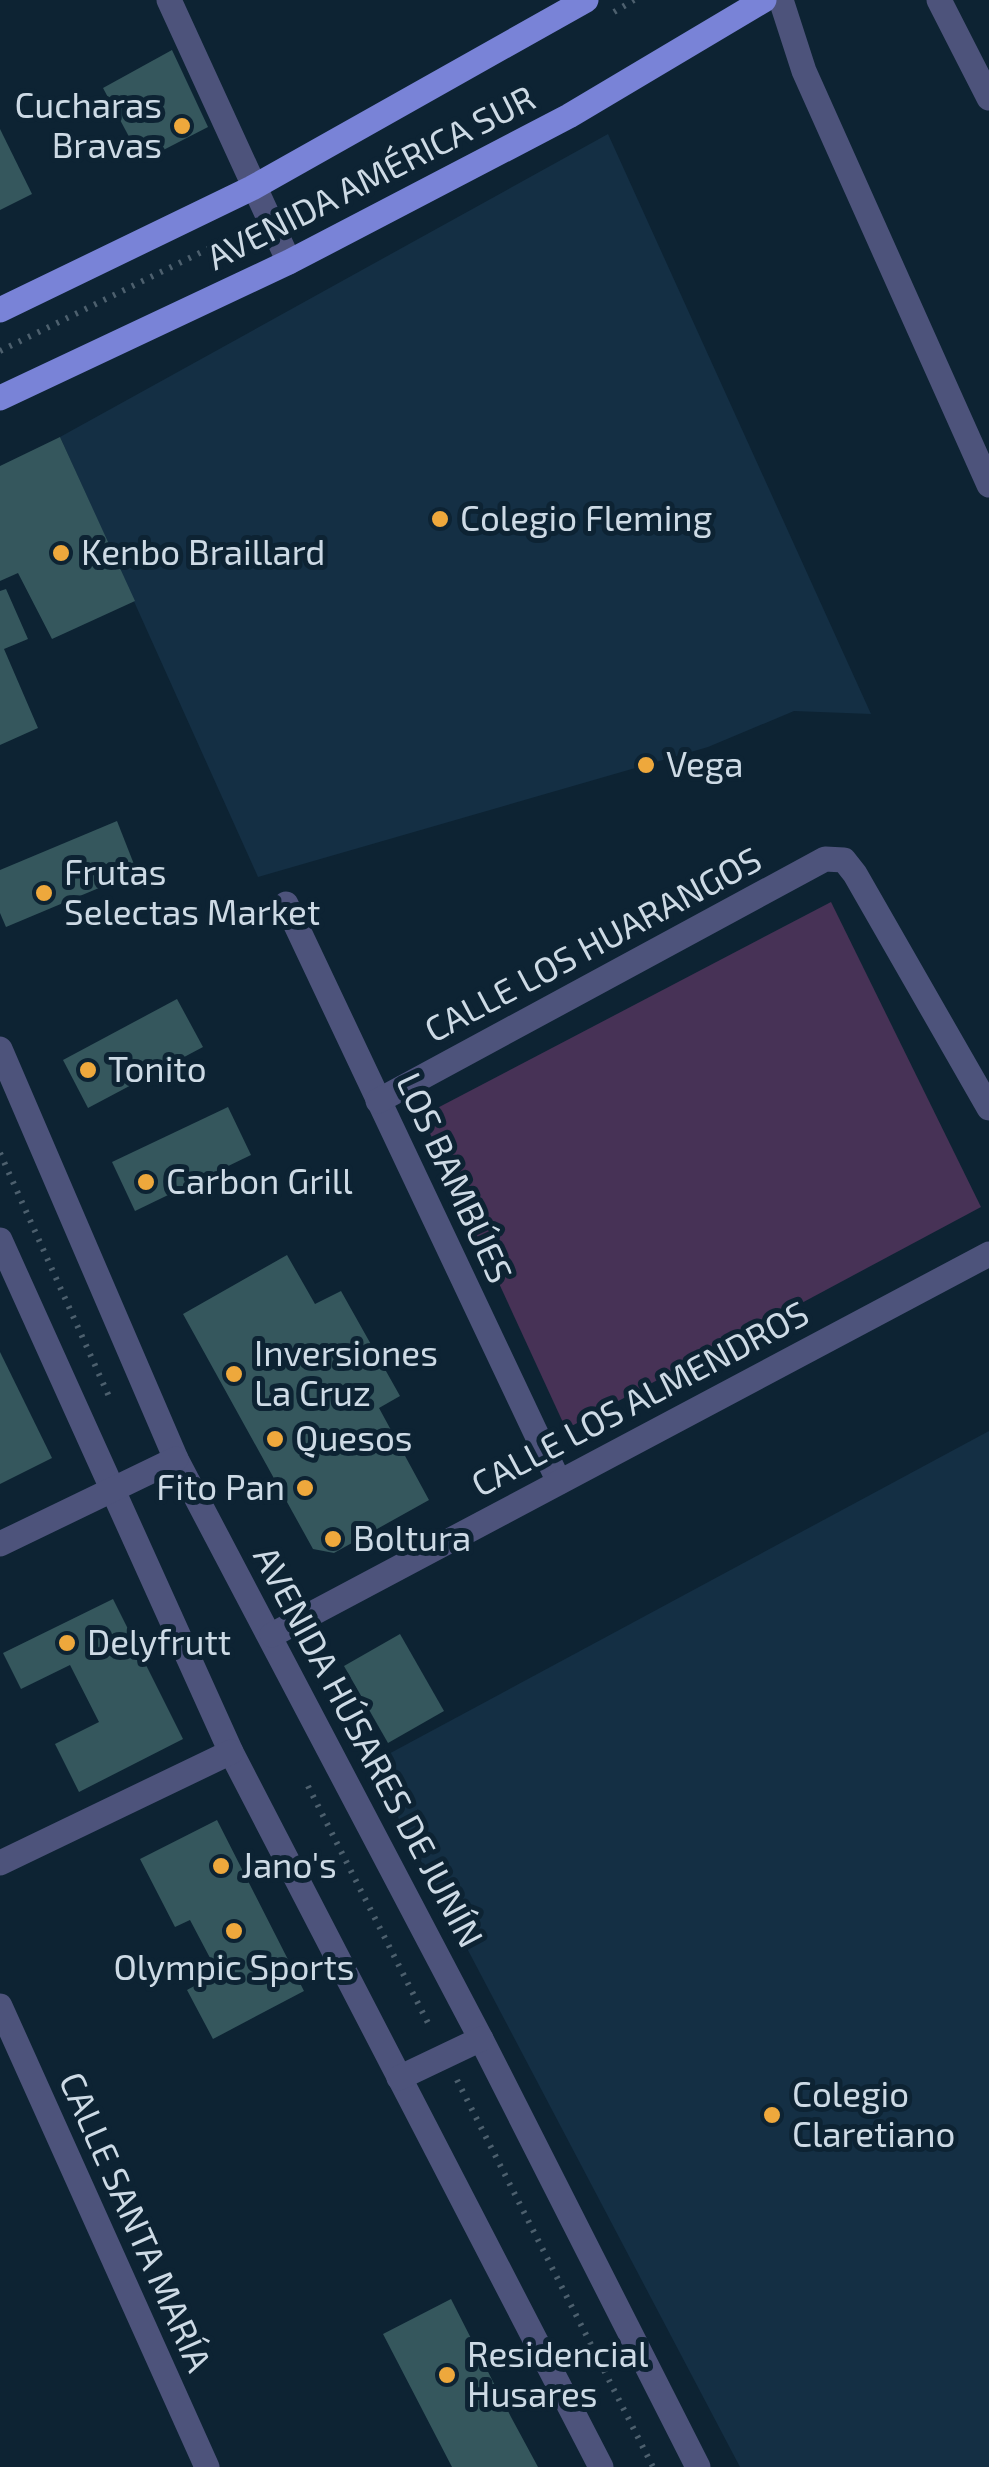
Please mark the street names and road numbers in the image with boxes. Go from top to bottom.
street label: AVENIDA AMÉRICA SUR [199,75,541,277]
street label: CALLE LOS HUARANGOS [417,837,767,1050]
street label: LOS BAMBÚES [389,1066,523,1289]
street label: CALLE LOS ALMENDROS [464,1291,815,1504]
street label: AVENIDA HÚSARES DE JUNÍN [246,1539,493,1954]
street label: CALLE SANTA MARÍA [52,2065,222,2378]

